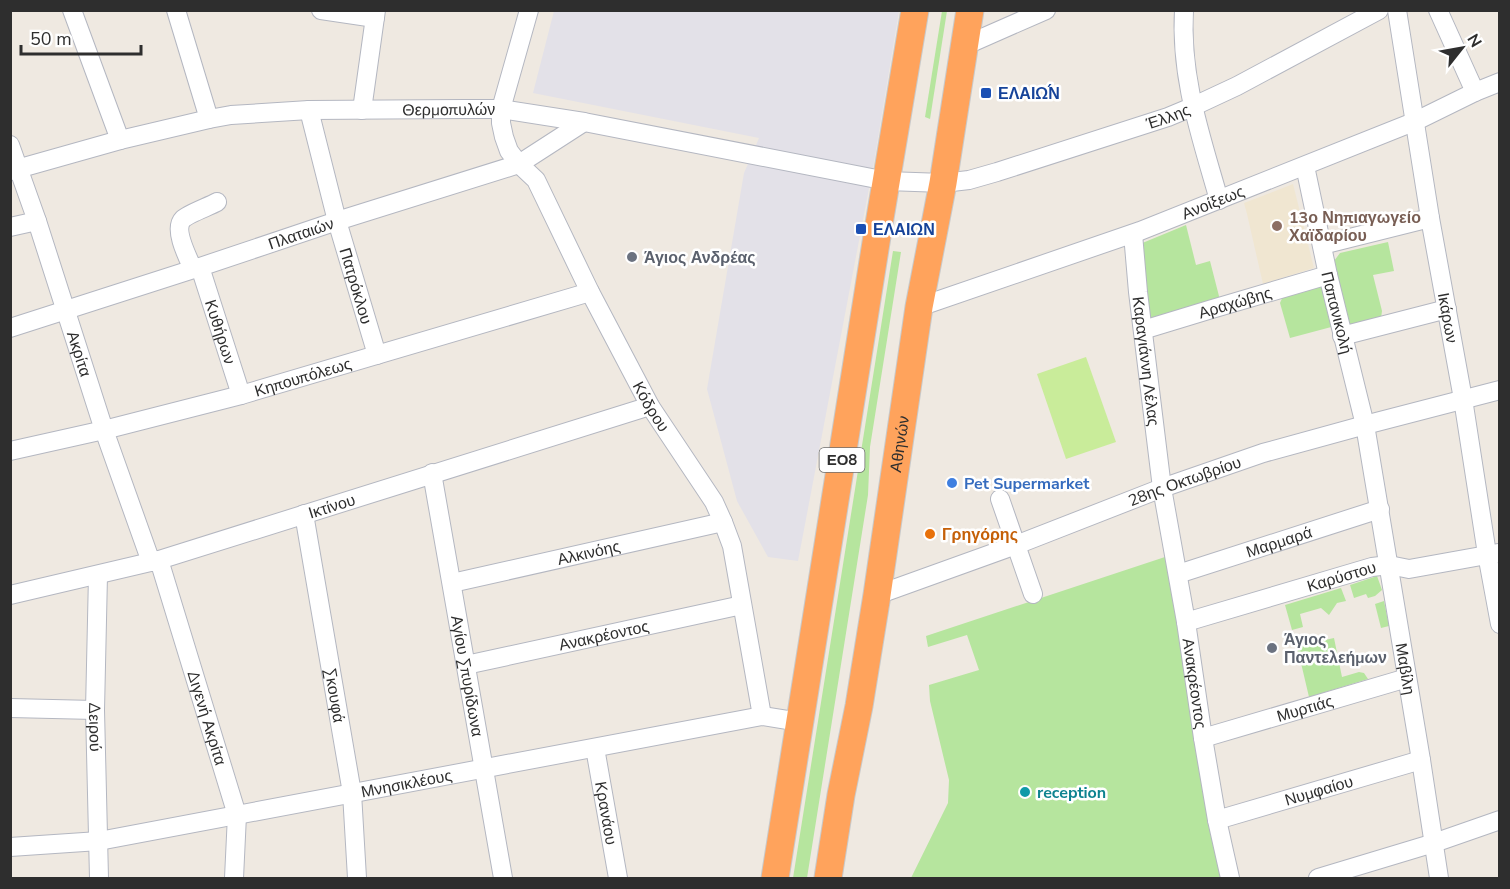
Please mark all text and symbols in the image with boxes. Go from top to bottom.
scale bar [21,18,141,56]
north arrow [1432,18,1492,78]
text: 50 m [30,27,72,51]
text: N [1461,30,1487,52]
place label: ΕΛΑΙΏΝ [998,83,1060,105]
marker: ΕΛΑΙΏΝ [979,86,993,100]
street label: Θερμοπυλών [402,99,495,121]
street label: Έλλης [1143,99,1194,136]
street label: Ανοίξεως [1179,181,1248,225]
place label: 13ο Νηπιαγωγείο Χαϊδαρίου [1289,207,1421,247]
street label: Πλαταιών [266,213,337,255]
place label: ΕΛΑΙΩΝ [873,219,935,241]
marker: 13ο Νηπιαγωγείο Χαϊδαρίου [1270,219,1284,233]
marker: ΕΛΑΙΩΝ [854,222,868,236]
street label: Πατρόκλου [334,245,377,327]
place label: Άγιος Ανδρέας [644,247,756,269]
marker: Άγιος Ανδρέας [625,250,639,264]
street label: Παπανικολή [1315,269,1357,356]
street label: Αραχώβης [1196,282,1275,324]
street label: Ικάρων [1432,291,1463,345]
street label: Καραγιάννη Λέλας [1127,295,1164,428]
street label: Κυθήρων [199,297,240,367]
street label: Ακρίτα [61,328,96,380]
street label: Κηπουπόλεως [252,353,354,402]
street label: Κόδρου [627,378,674,436]
street label: Αθηνών [885,414,915,474]
road number: ΕΟ8 [820,448,864,472]
street label: 28ης Οκτωβρίου [1125,451,1244,512]
place label: Pet Supermarket [964,473,1090,495]
marker: Pet Supermarket [945,476,959,490]
street label: Ικτίνου [306,489,358,524]
street label: Μαρμαρά [1243,522,1315,563]
place label: Γρηγόρης [942,524,1018,546]
marker: Γρηγόρης [923,527,937,541]
street label: Αλκινόης [555,535,623,571]
street label: Καρύστου [1304,556,1379,598]
street label: Αγίου Σπυρίδωνα [445,614,488,738]
street label: Ανακρέοντος [557,615,651,656]
place label: Άγιος Παντελεήμων [1284,629,1387,669]
street label: Ανακρέοντος [1177,637,1212,731]
marker: Άγιος Παντελεήμων [1265,641,1279,655]
street label: Μαβίλη [1390,641,1420,696]
street label: Σκουφά [319,667,350,724]
street label: Διγενή Ακρίτα [181,668,231,768]
street label: Μυρτιάς [1274,690,1336,728]
street label: Δειρού [83,702,106,752]
street label: Μνησικλέους [359,765,454,803]
street label: Νυμφαίου [1282,771,1356,811]
street label: Κρανάου [589,780,622,847]
place label: reception [1037,782,1106,804]
marker: reception [1018,785,1032,799]

